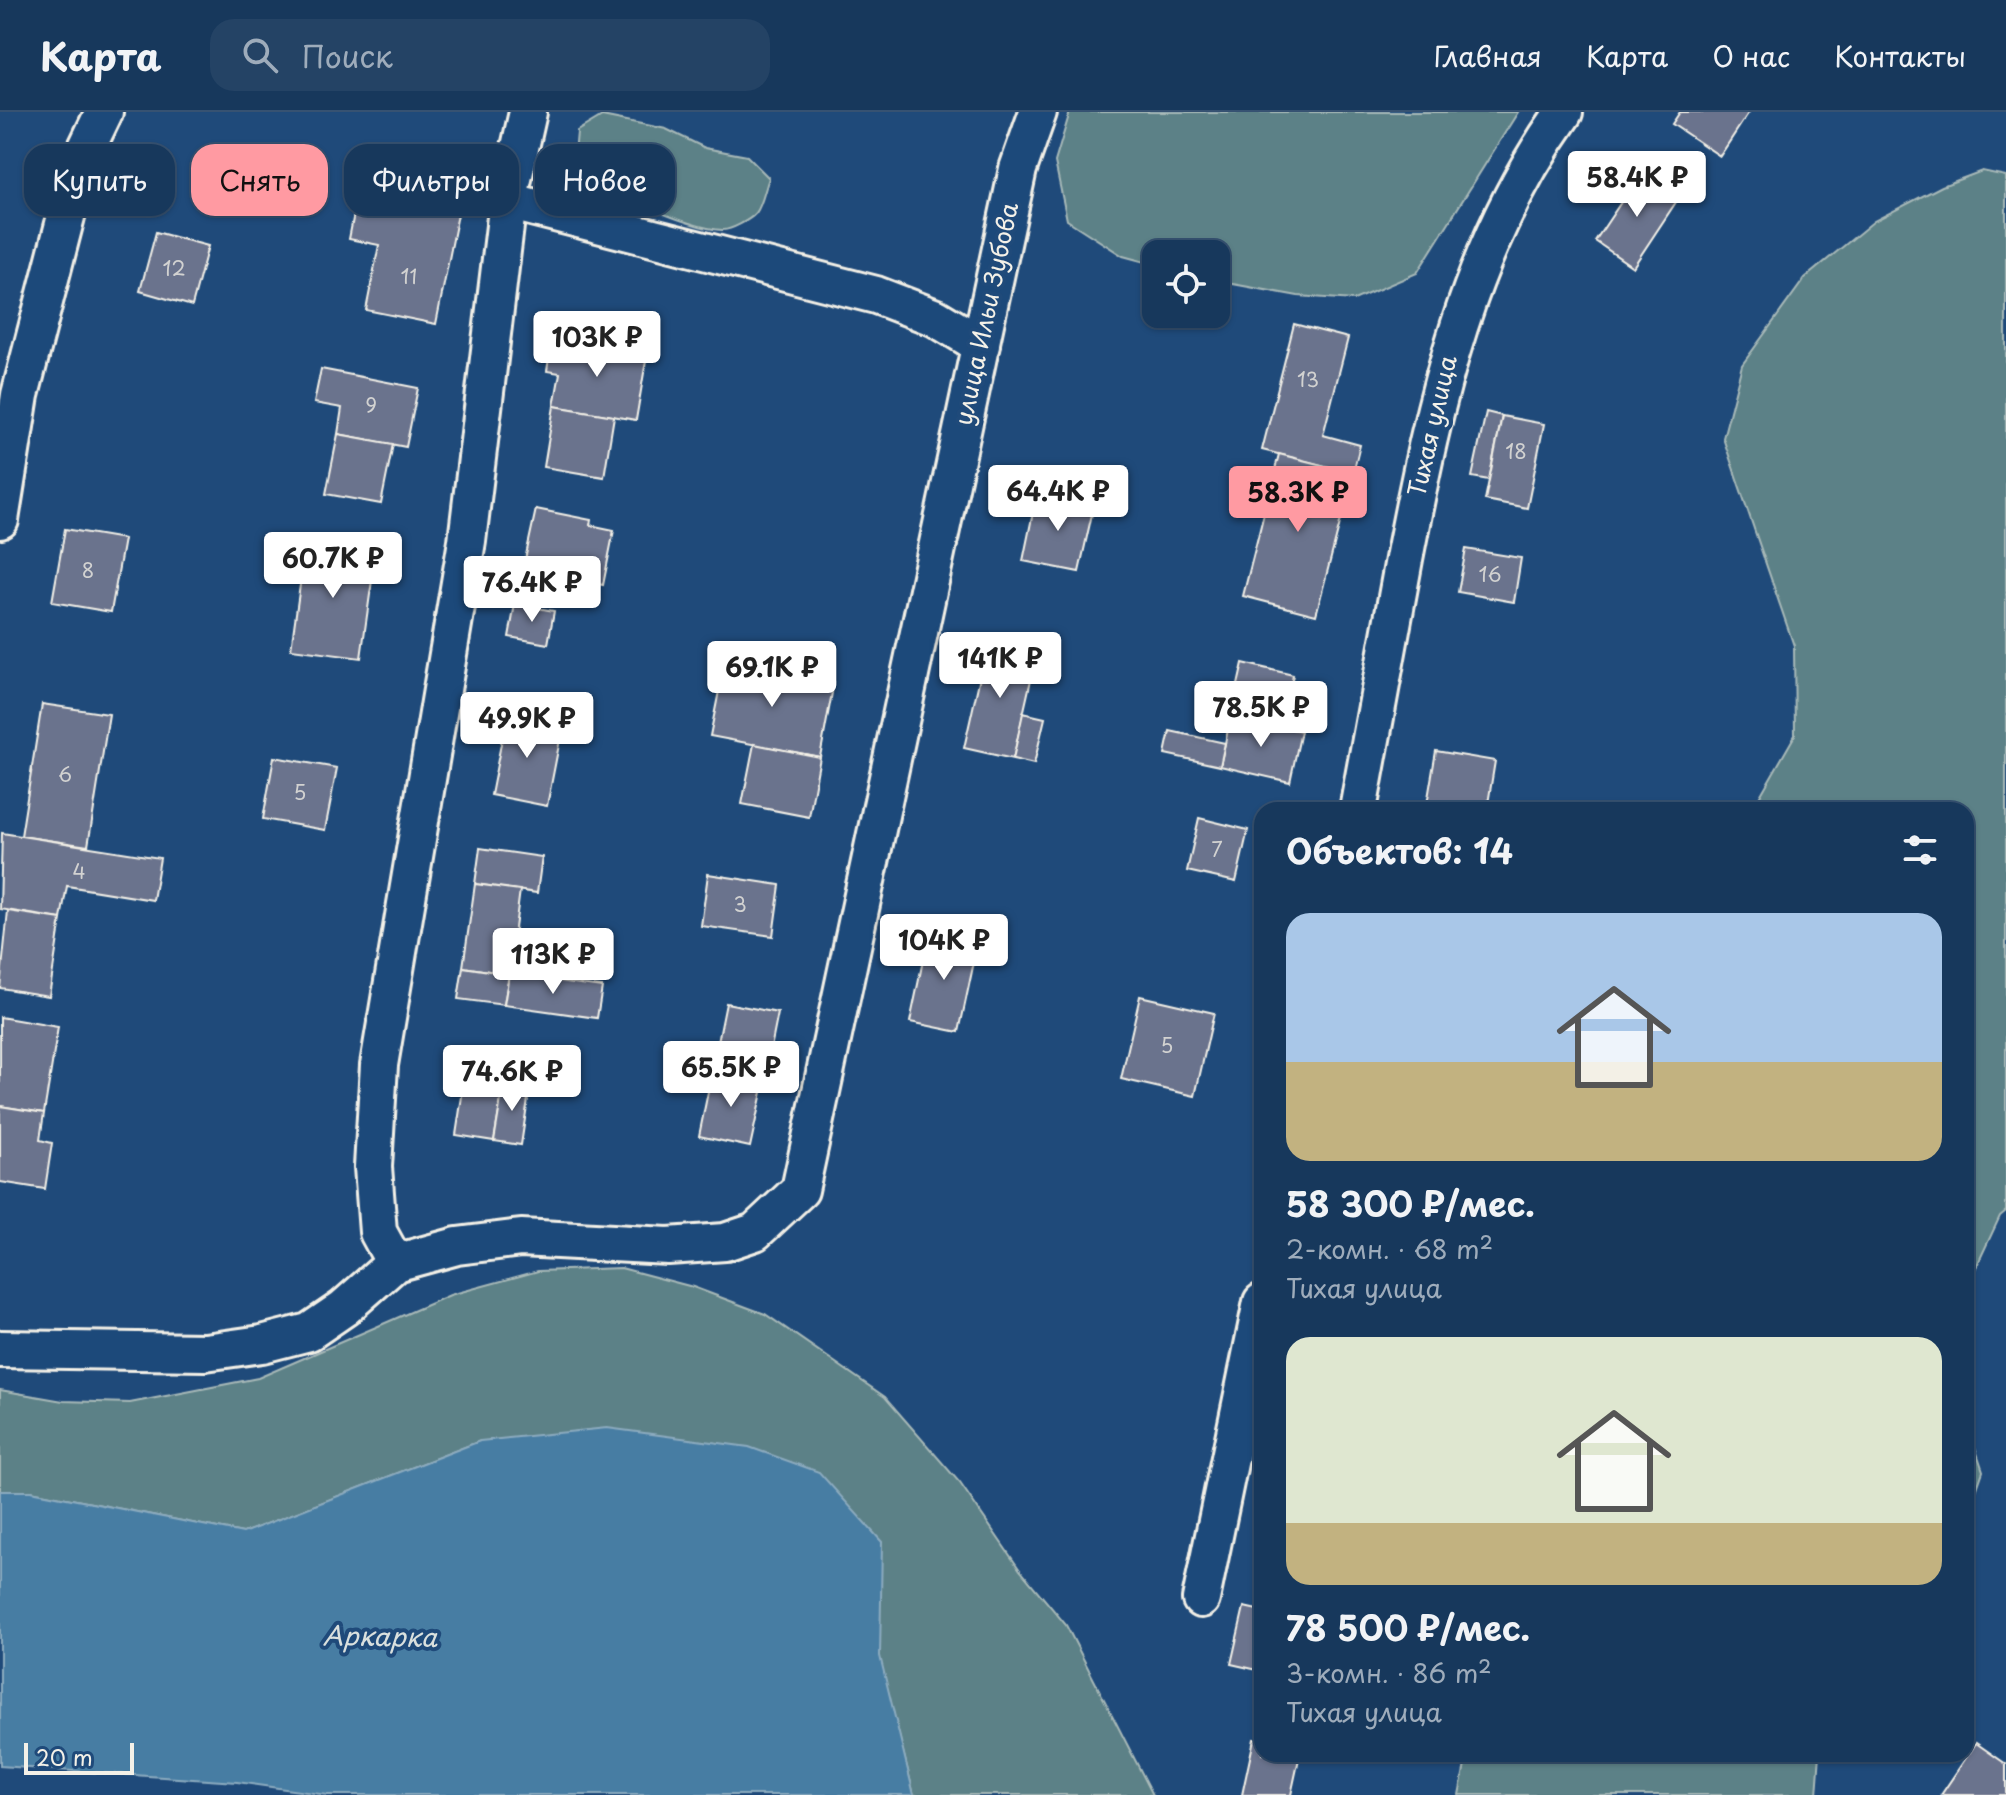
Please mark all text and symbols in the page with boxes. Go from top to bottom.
search box [210,19,770,91]
text: Карта [40,27,162,84]
icon: search [238,33,282,77]
text: Поиск [302,33,393,78]
text: Главная [1434,34,1542,77]
text: Карта [1586,34,1668,77]
text: О нас [1712,34,1790,77]
text: Контакты [1834,34,1966,77]
chip: Купить [24,144,175,216]
chip: Снять [191,144,328,216]
chip: Фильтры [344,144,519,216]
chip: Новое [535,144,675,216]
pin: 58.4K ₽ [1563,151,1711,219]
text: 58.4K ₽ [1586,157,1688,196]
street label: улица Ильи Зубова [944,199,1026,428]
map controls [1142,240,1230,328]
button: locate [1142,240,1230,328]
house number: 12 [162,253,186,283]
house number: 11 [401,261,417,291]
pin: 103K ₽ [532,311,662,379]
text: 103K ₽ [551,317,643,356]
street label: Тихая улица [1397,351,1465,500]
house number: 13 [1297,364,1319,394]
house number: 9 [365,390,377,420]
house number: 18 [1505,436,1527,466]
pin: 64.4K ₽ [984,465,1132,533]
pin: 58.3K ₽ [1224,466,1372,534]
text: 64.4K ₽ [1006,471,1110,510]
text: 58.3K ₽ [1247,472,1349,511]
pin: 60.7K ₽ [259,532,407,600]
text: 60.7K ₽ [282,538,384,577]
house number: 8 [82,555,94,585]
pin: 76.4K ₽ [458,556,606,624]
house number: 16 [1479,559,1502,589]
text: 76.4K ₽ [482,562,582,601]
pin: 141K ₽ [935,632,1065,700]
text: 141K ₽ [957,638,1043,677]
pin: 69.1K ₽ [698,641,846,709]
text: 69.1K ₽ [725,647,819,686]
pin: 78.5K ₽ [1187,681,1335,749]
text: 78.5K ₽ [1212,687,1310,726]
pin: 49.9K ₽ [453,692,601,760]
text: 49.9K ₽ [478,698,576,737]
house number: 6 [58,759,72,789]
house number: 5 [294,777,306,807]
text: Объектов: 14 [1286,824,1513,876]
icon: filters [1898,828,1942,872]
house number: 7 [1211,834,1223,864]
house number: 4 [72,856,86,886]
house number: 3 [733,889,747,919]
pin: 104K ₽ [879,914,1009,982]
text: 104K ₽ [898,920,990,959]
pin: 113K ₽ [488,928,618,996]
text: 113K ₽ [511,934,595,973]
icon: home [1542,965,1686,1109]
house number: 5 [1161,1030,1173,1060]
pin: 65.5K ₽ [657,1041,805,1109]
pin: 74.6K ₽ [438,1045,586,1113]
text: 65.5K ₽ [681,1047,781,1086]
text: 74.6K ₽ [461,1051,563,1090]
text: 58 300 ₽/мес. [1286,1177,1535,1229]
text: 2-комн. · 68 m² [1286,1229,1493,1268]
text: Тихая улица [1286,1268,1442,1307]
icon: home [1542,1389,1686,1533]
text: 78 500 ₽/мес. [1286,1601,1530,1653]
water label: Аркарка [323,1615,438,1656]
text: 3-комн. · 86 m² [1286,1653,1492,1692]
text: Тихая улица [1286,1692,1442,1731]
scale bar [24,1739,134,1775]
text: 20 m [36,1740,93,1773]

